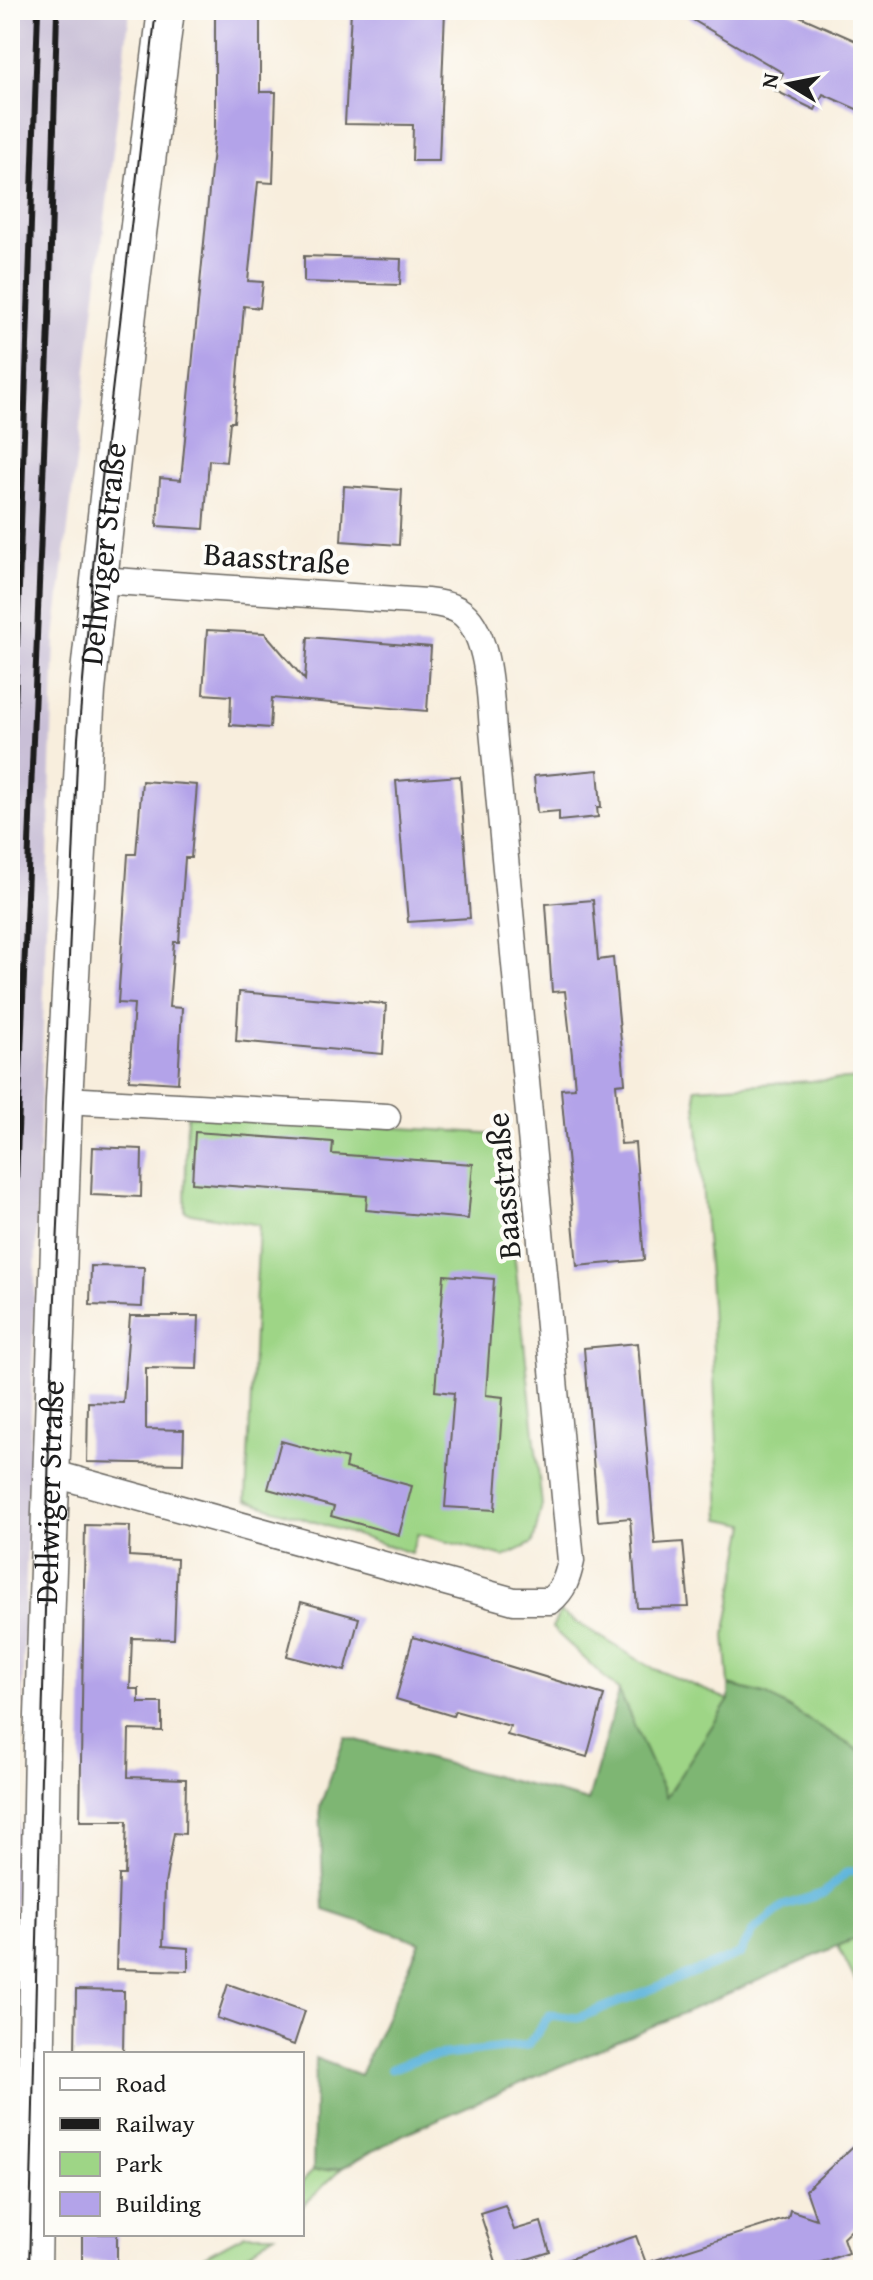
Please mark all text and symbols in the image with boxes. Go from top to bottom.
north arrow [749,44,829,124]
text: N [752,70,786,91]
street label: Dellwiger Straße [66,440,137,668]
street label: Baasstraße [202,529,352,587]
street label: Baasstraße [473,1111,533,1261]
street label: Dellwiger Straße [22,1379,75,1605]
legend [44,2052,304,2236]
text: Road [116,2066,166,2101]
text: Railway [116,2106,195,2141]
text: Park [116,2146,163,2181]
text: Building [116,2186,201,2221]

